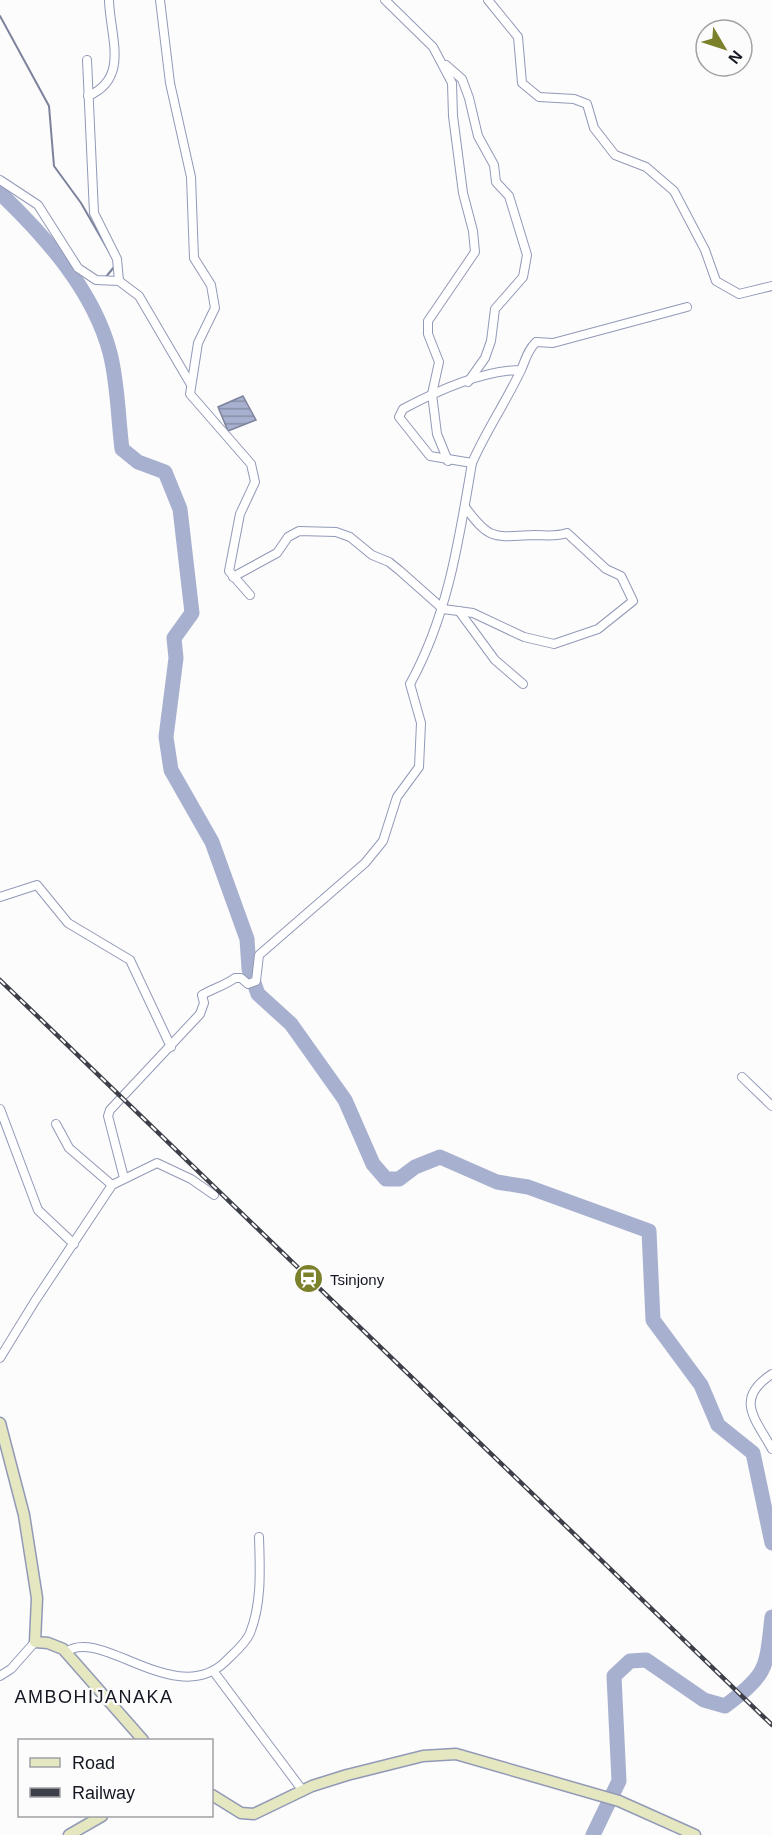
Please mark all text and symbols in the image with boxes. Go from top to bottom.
north arrow [694,18,754,78]
text: N [725,47,746,67]
station icon: Tsinjony [293,1263,325,1295]
place label: Tsinjony [330,1271,385,1288]
district label: AMBOHIJANAKA [14,1687,174,1707]
legend [18,1739,213,1817]
text: Road [72,1753,115,1773]
text: Railway [72,1783,135,1803]

